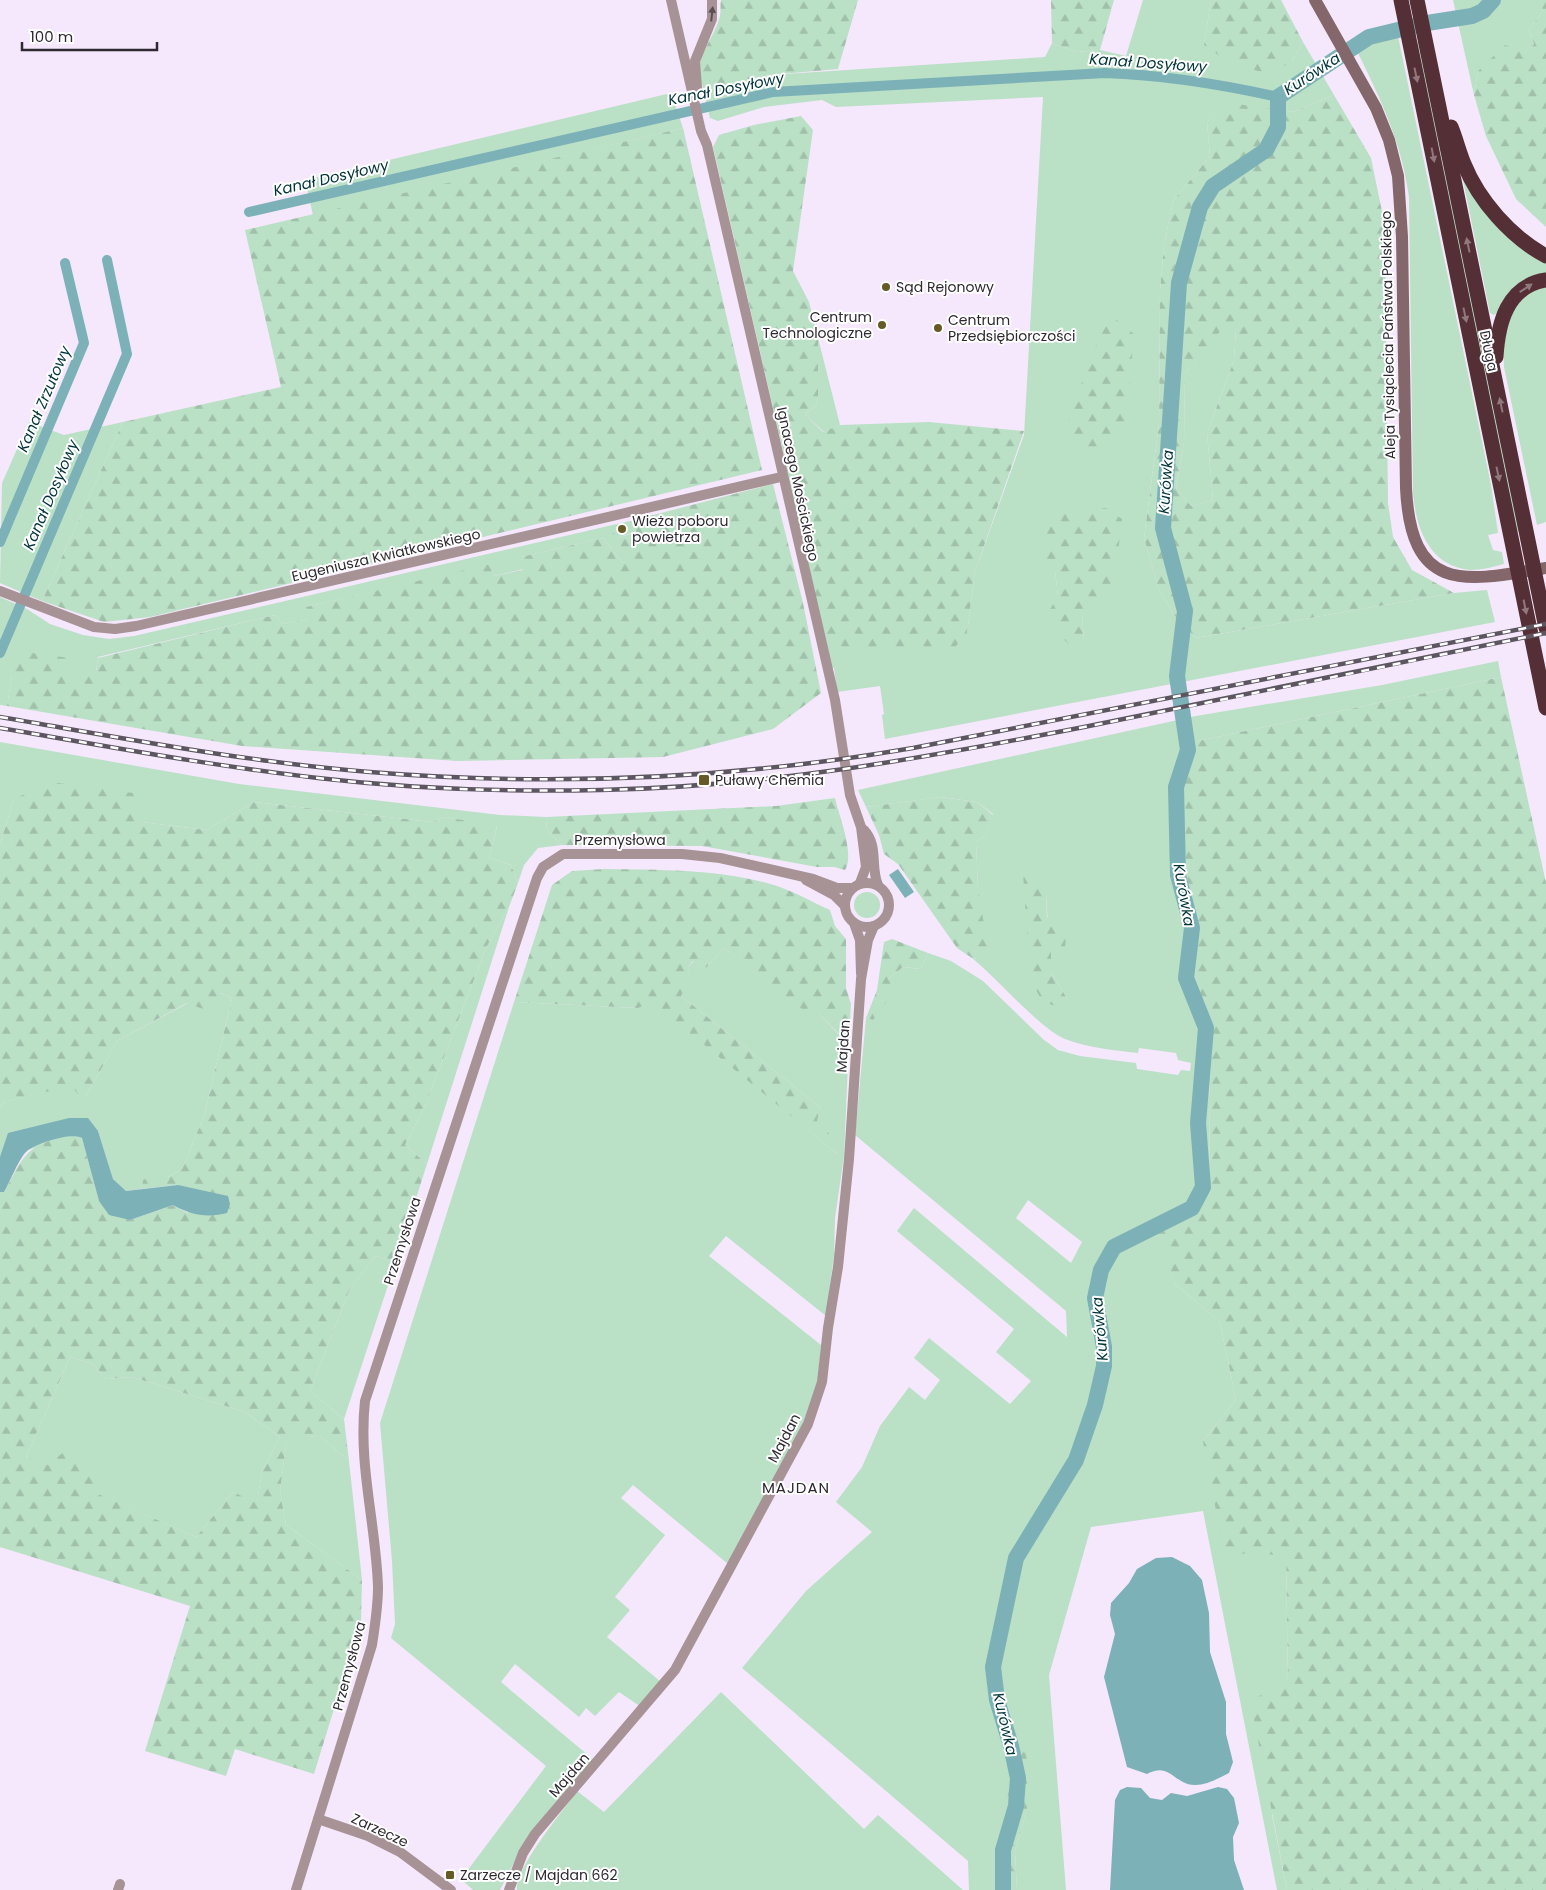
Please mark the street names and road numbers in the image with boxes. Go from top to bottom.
street label: Aleja Tysiąclecia Państwa Polskiego [1376,210,1400,460]
street label: Długa [1475,329,1503,373]
street label: Ignacego Mościckiego [772,405,824,563]
street label: Eugeniusza Kwiatkowskiego [290,524,482,586]
street label: Przemysłowa [574,830,666,850]
street label: Majdan [831,1019,855,1073]
street label: Przemysłowa [378,1194,426,1288]
street label: Majdan [763,1410,805,1466]
street label: Przemysłowa [328,1619,370,1713]
street label: Majdan [544,1748,594,1802]
street label: Zarzecze [348,1808,412,1852]

